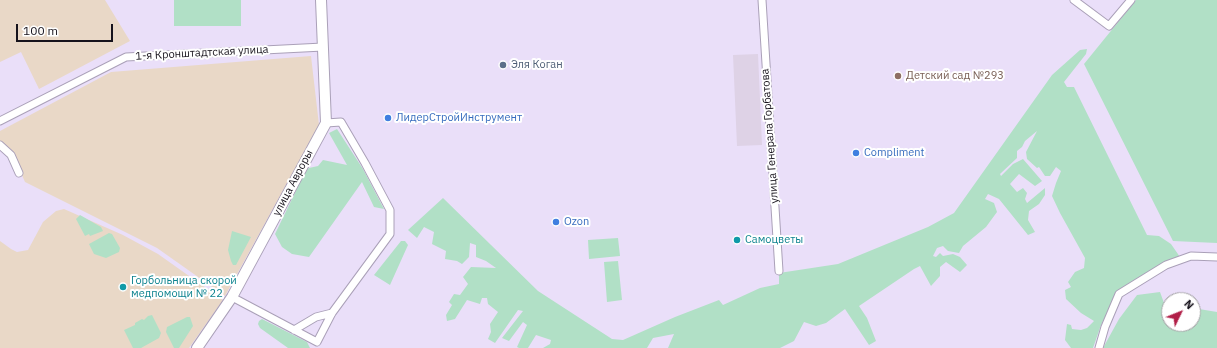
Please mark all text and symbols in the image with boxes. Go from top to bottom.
scale bar [18,16,115,42]
text: 100 m [23,23,58,38]
street label: 1-я Кронштадтская улица [135,43,269,63]
place label: Эля Коган [511,58,563,72]
marker: Эля Коган [498,60,508,70]
street label: улица Генерала Горбатова [759,68,781,204]
place label: Детский сад №293 [906,69,1004,83]
marker: Детский сад №293 [893,71,903,81]
place label: ЛидерСтройИнструмент [396,111,522,125]
marker: ЛидерСтройИнструмент [383,113,393,123]
place label: Compliment [864,146,924,160]
street label: улица Авроры [270,148,316,218]
marker: Compliment [851,148,861,158]
place label: Ozon [564,215,589,229]
marker: Ozon [551,217,561,227]
place label: Самоцветы [745,233,803,247]
marker: Самоцветы [732,235,742,245]
place label: Горбольница скорой медпомощи № 22 [131,274,237,300]
marker: Горбольница скорой медпомощи № 22 [118,282,128,292]
north arrow [1161,292,1201,332]
text: N [1181,297,1197,312]

